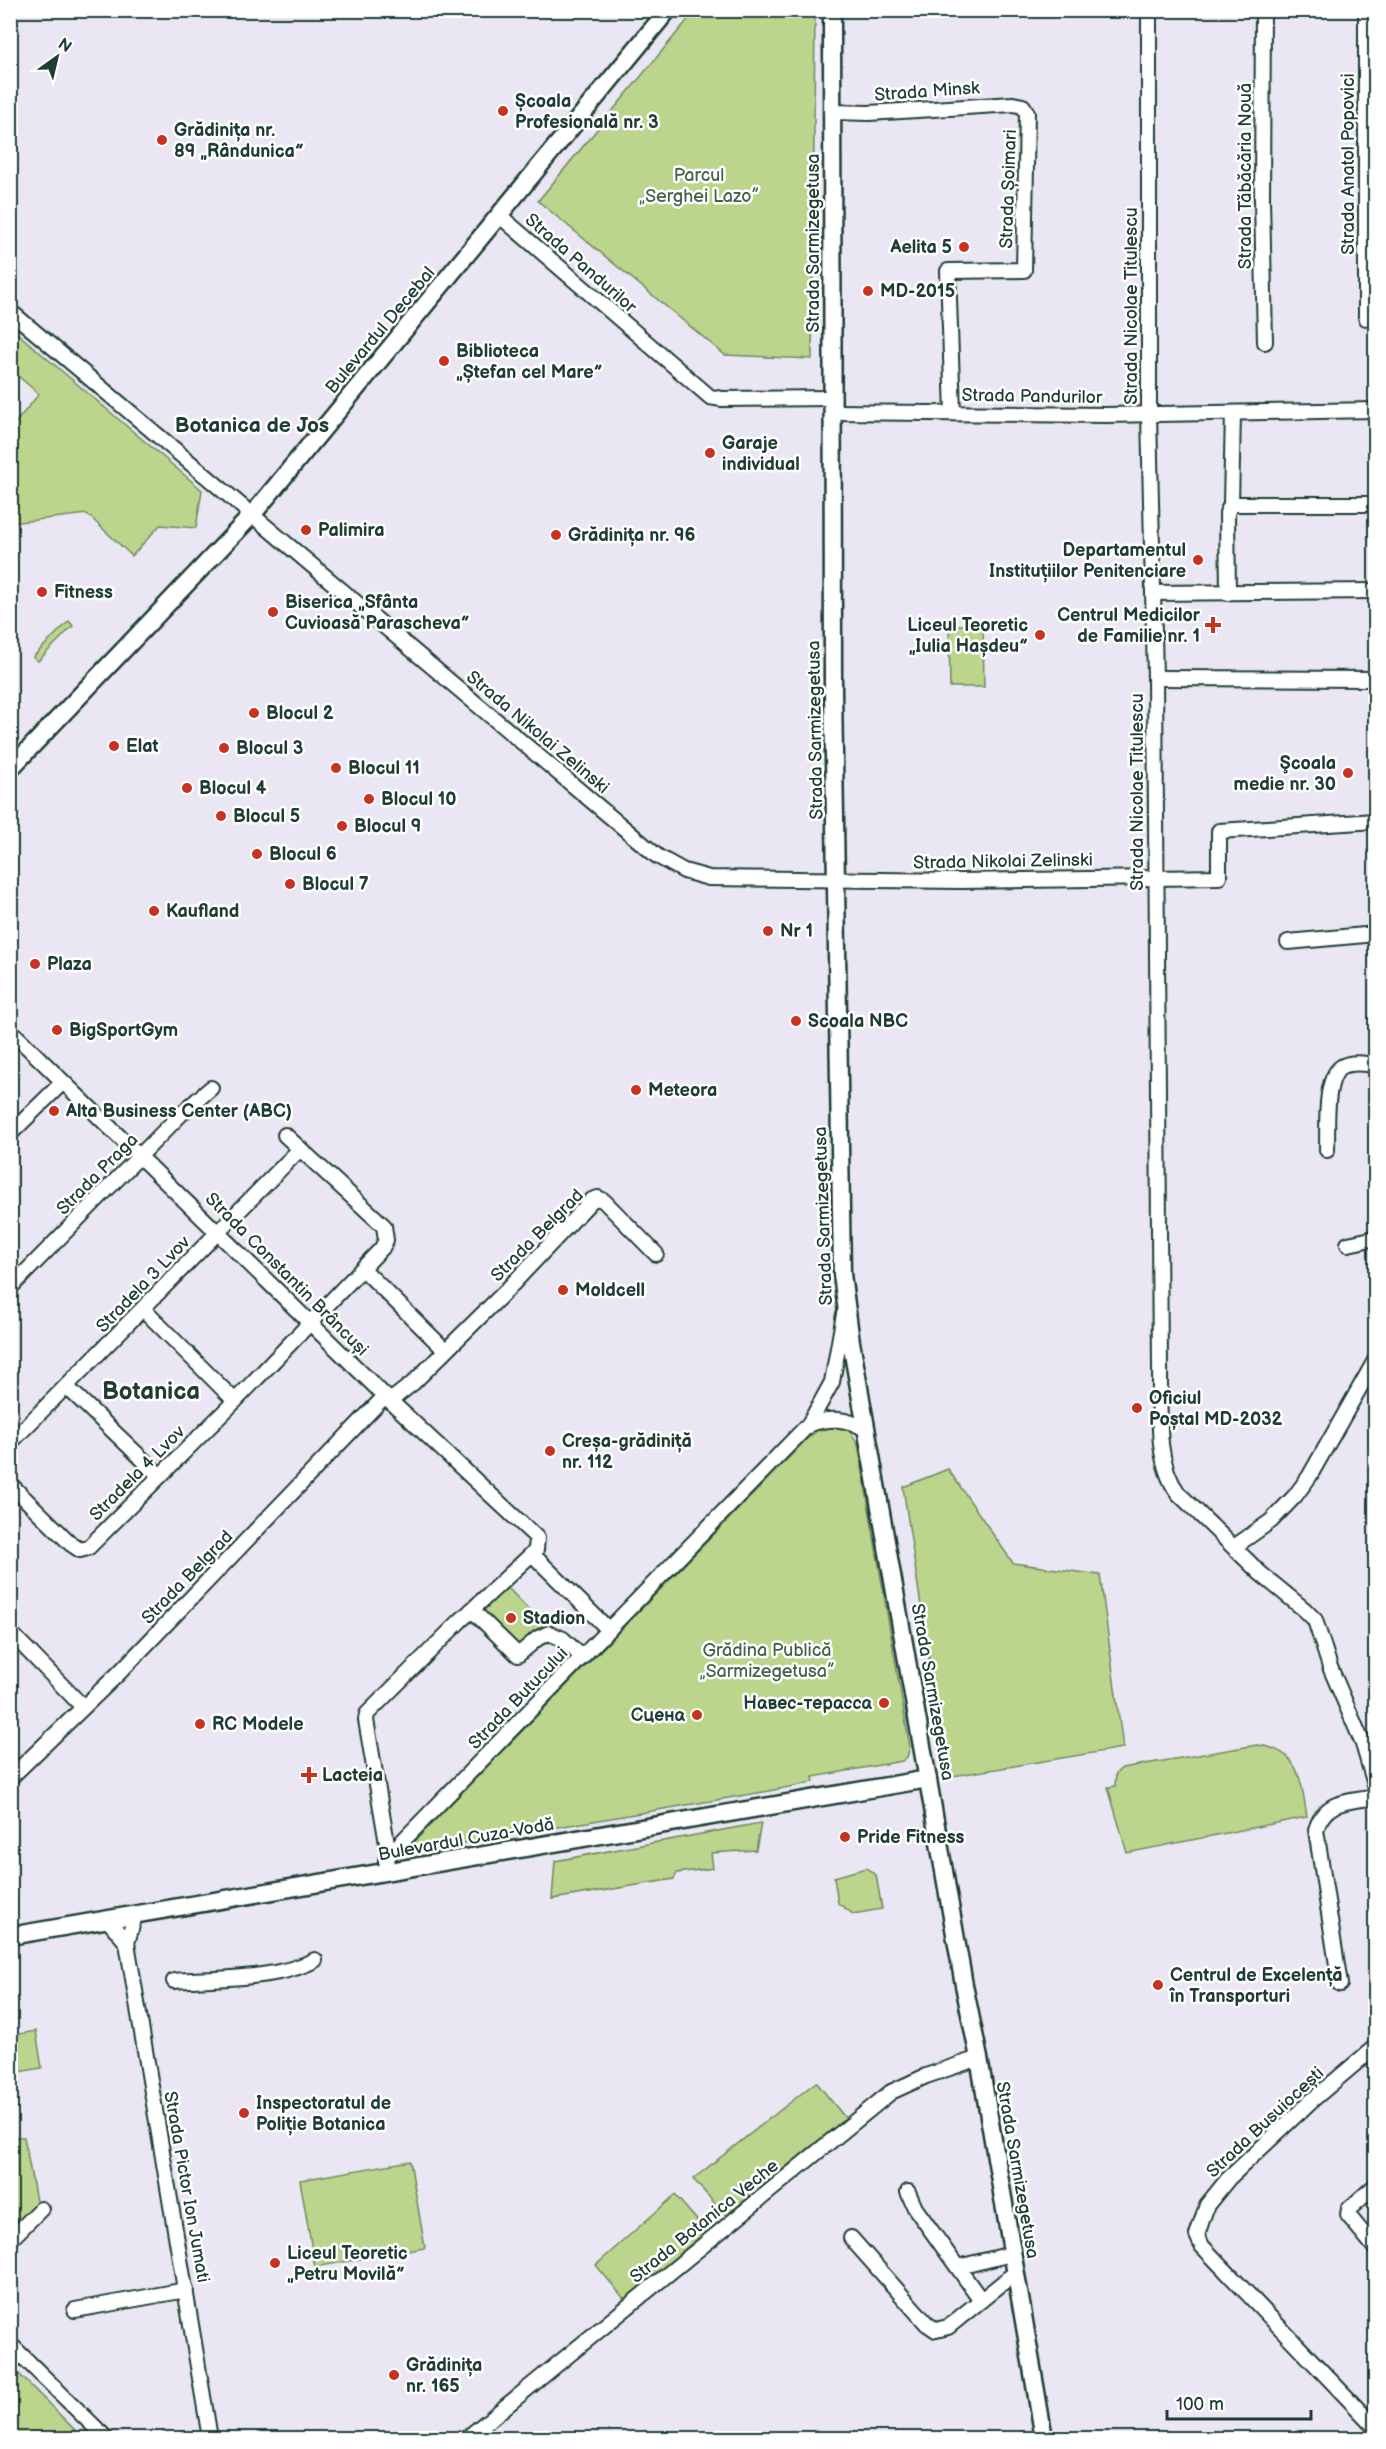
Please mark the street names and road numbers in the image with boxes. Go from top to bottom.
street label: Strada Anatol Popovici [1338,73,1359,255]
street label: Strada Minsk [874,77,981,106]
street label: Strada Tăbăcăria Nouă [1235,83,1256,269]
street label: Strada Șoimari [996,129,1021,249]
street label: Strada Sarmizegetusa [803,153,824,333]
street label: Strada Nicolae Titulescu [1121,207,1142,405]
street label: Strada Pandurilor [521,209,641,318]
street label: Bulevardul Decebal [321,263,440,398]
street label: Strada Pandurilor [961,385,1103,408]
street label: Strada Sarmizegetusa [803,640,828,820]
street label: Strada Nikolai Zelinski [462,667,613,798]
street label: Strada Nicolae Titulescu [1127,693,1148,891]
street label: Strada Nikolai Zelinski [913,849,1093,874]
street label: Strada Sarmizegetusa [810,1126,837,1306]
street label: Strada Praga [52,1129,142,1219]
street label: Strada Belgrad [487,1185,588,1286]
street label: Strada Constantin Brâncuși [201,1189,372,1360]
street label: Stradela 3 Lvov [92,1231,195,1337]
street label: Stradela 4 Lvov [85,1421,190,1525]
street label: Strada Belgrad [137,1526,237,1629]
street label: Strada Sarmizegetusa [907,1602,958,1782]
street label: Strada Butucului [464,1643,572,1754]
street label: Bulevardul Cuza-Vodă [376,1814,556,1865]
street label: Strada Busuiocești [1202,2063,1328,2182]
street label: Strada Sarmizegetusa [992,2080,1043,2260]
street label: Strada Pictor Ion Jumati [159,2090,214,2284]
street label: Strada Botanica Veche [626,2155,783,2288]

